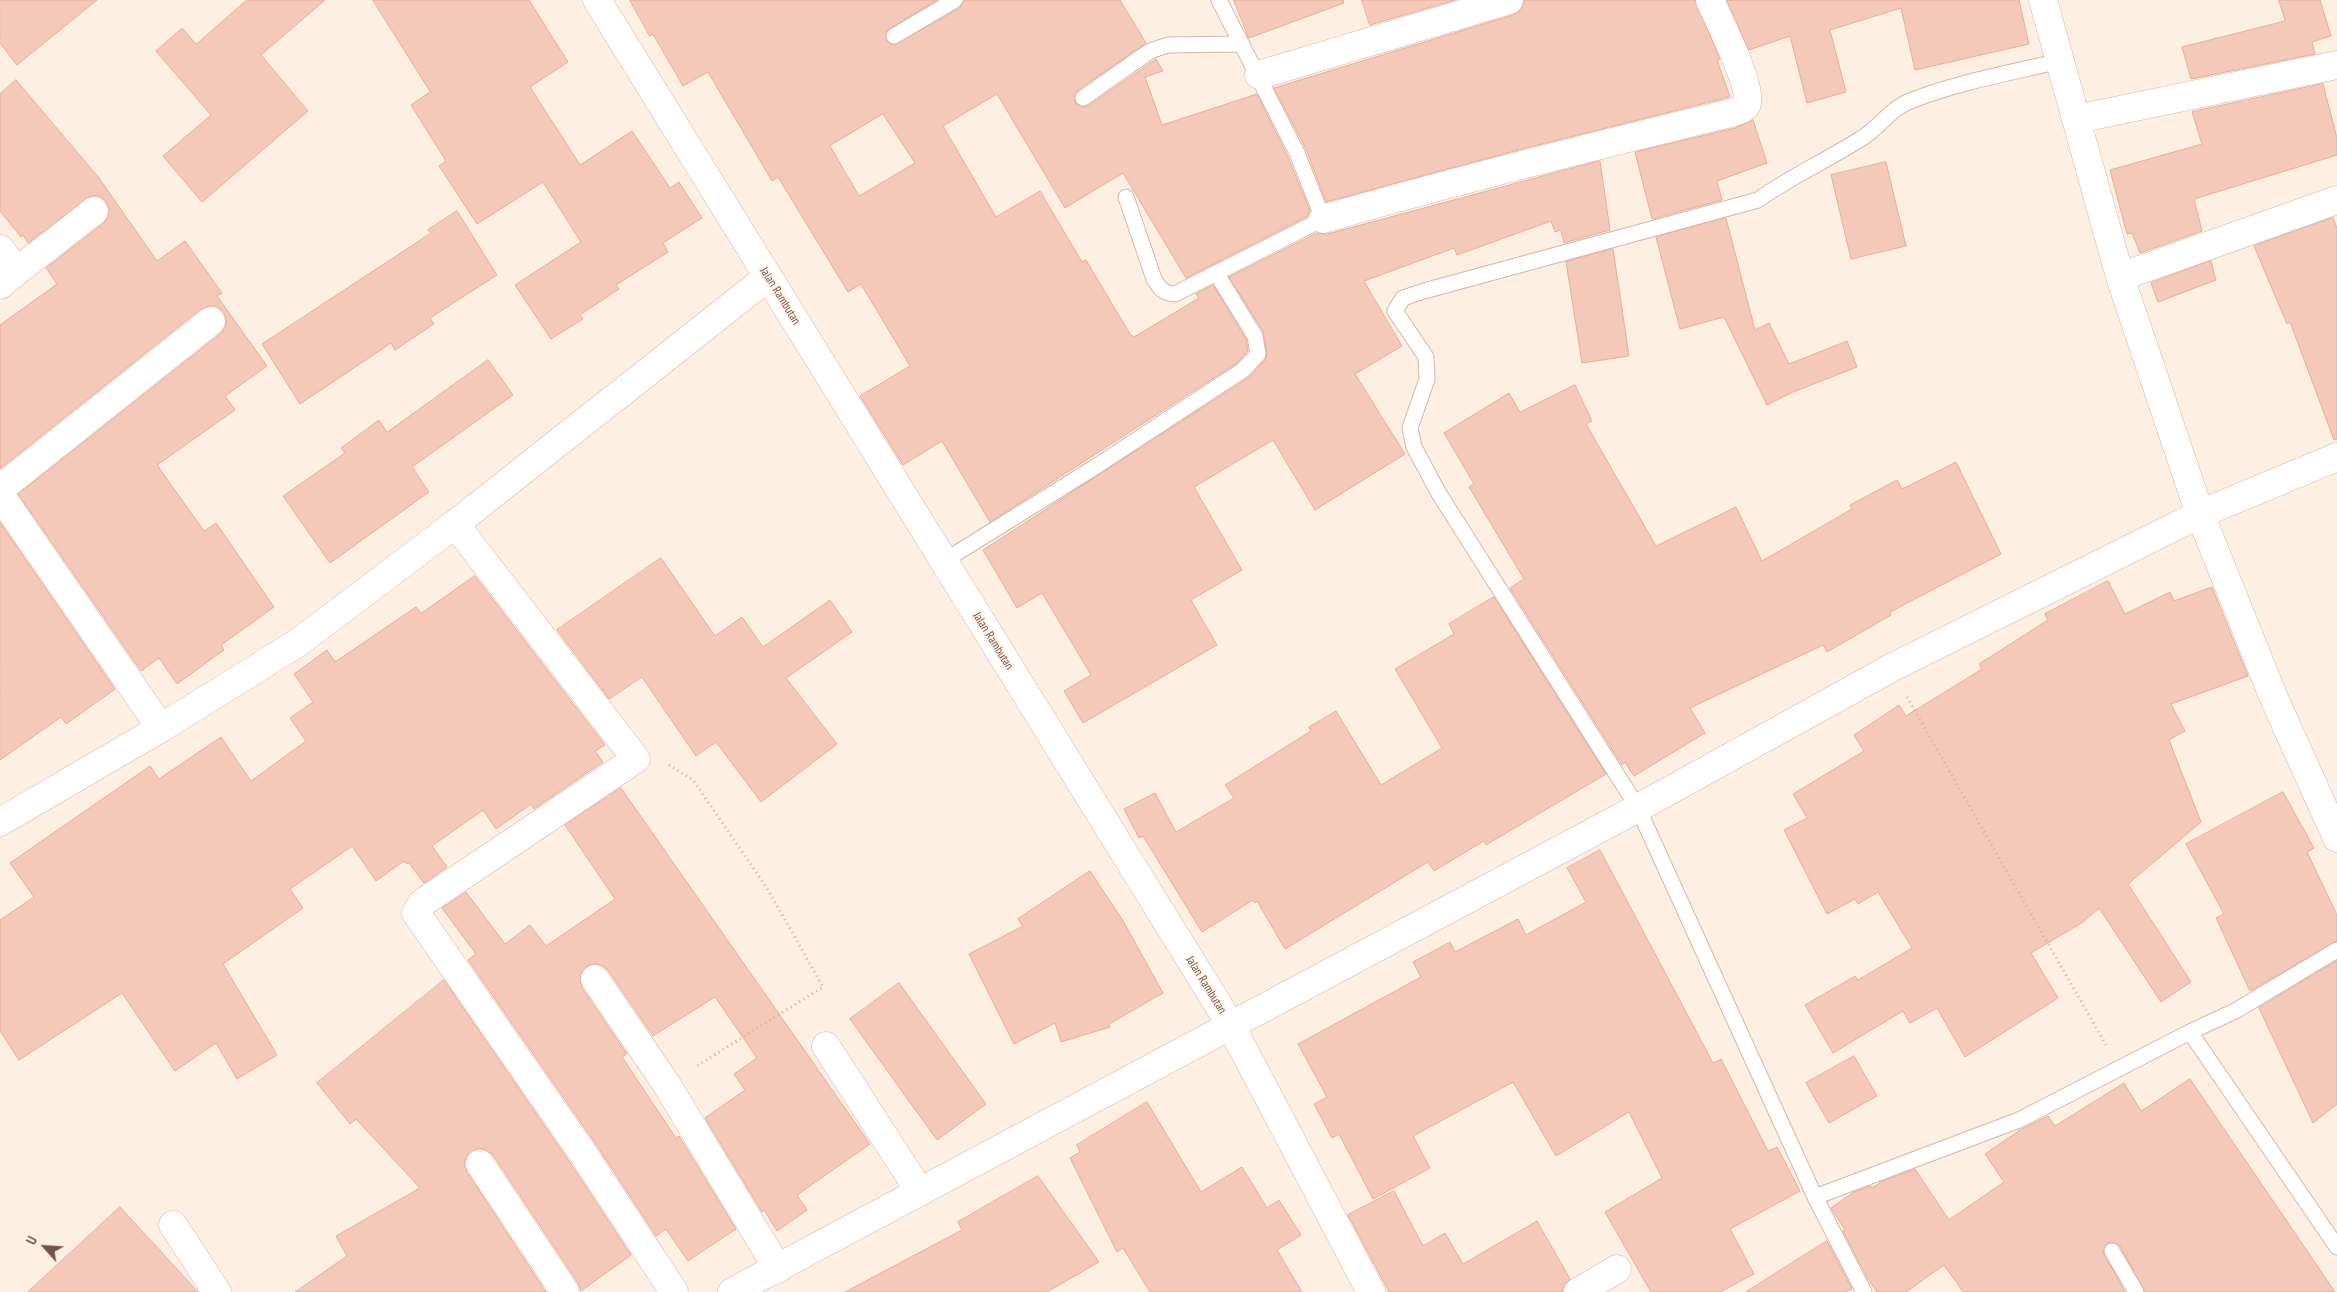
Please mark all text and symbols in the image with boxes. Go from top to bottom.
street label: Jalan Rambutan [757,265,803,327]
street label: Jalan Rambutan [970,610,1016,672]
street label: Jalan Rambutan [1183,954,1229,1016]
north arrow [20,1222,70,1272]
text: U [22,1233,41,1248]

